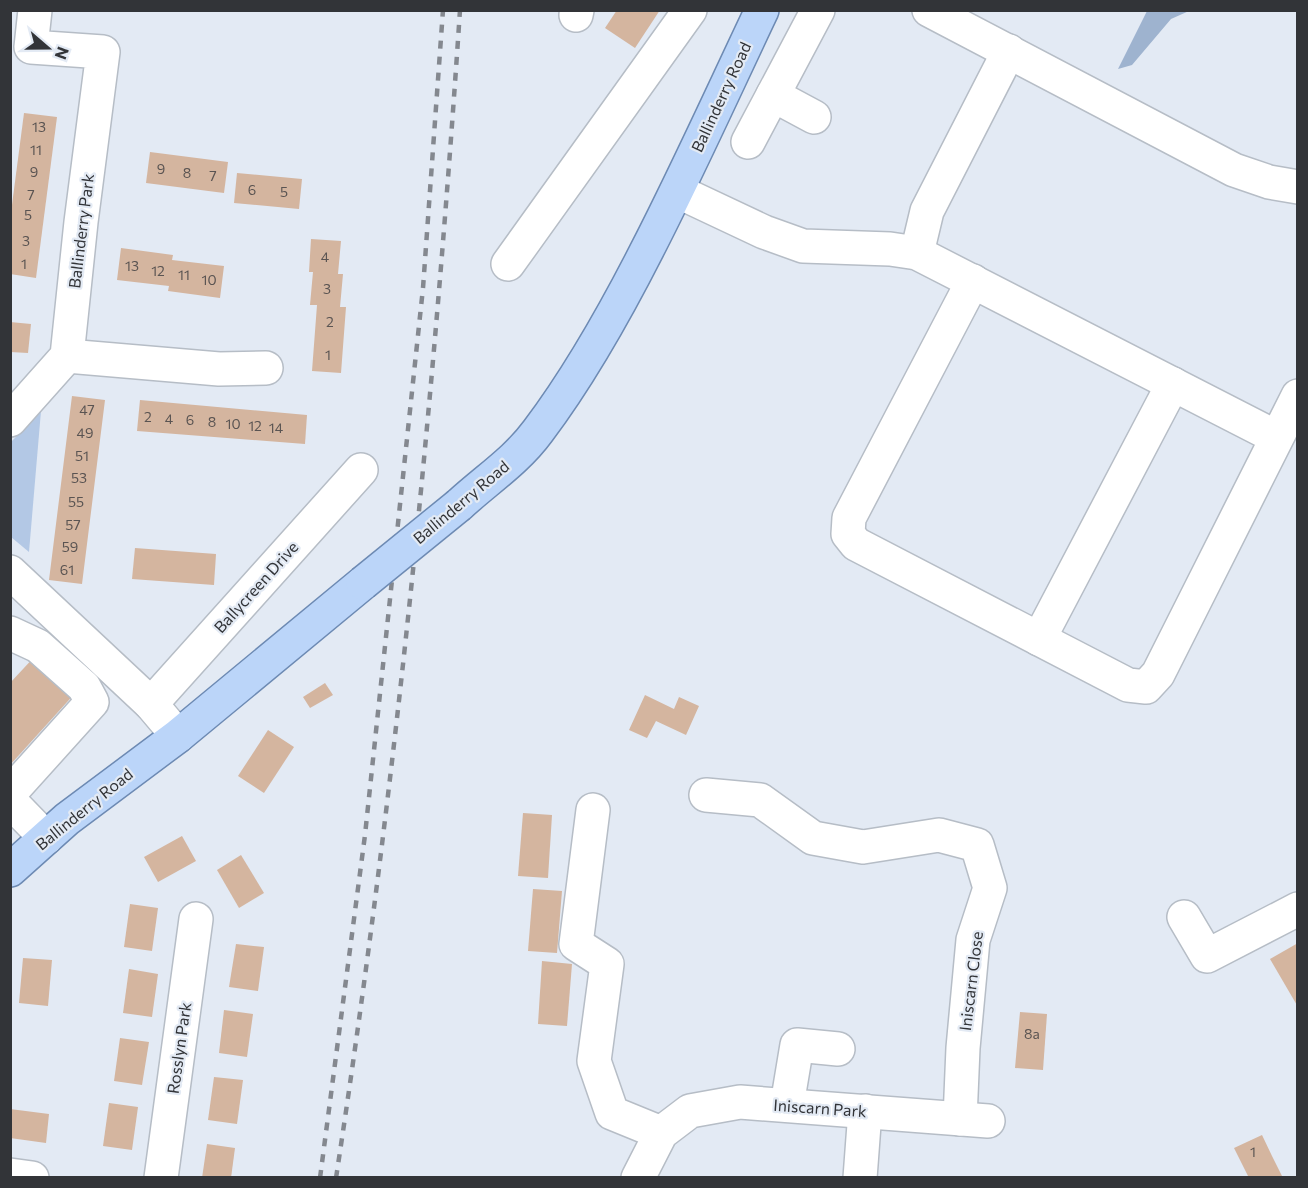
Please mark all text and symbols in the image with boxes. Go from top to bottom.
north arrow [18,18,78,78]
street label: Ballinderry Road [687,39,754,155]
text: N [52,44,74,62]
house number: 13 [32,118,46,135]
house number: 11 [30,141,42,158]
house number: 9 [157,160,165,177]
house number: 9 [30,163,38,180]
house number: 8 [183,164,191,181]
house number: 7 [209,167,217,184]
street label: Ballinderry Park [64,172,97,289]
house number: 6 [248,181,256,198]
house number: 5 [280,183,288,200]
house number: 7 [27,186,35,203]
house number: 5 [24,206,32,223]
house number: 3 [22,232,30,249]
house number: 4 [321,248,330,265]
house number: 1 [21,255,27,272]
house number: 13 [125,257,139,274]
house number: 12 [151,262,165,279]
house number: 11 [178,266,190,283]
house number: 10 [201,271,217,288]
house number: 3 [323,280,331,297]
house number: 2 [326,313,334,330]
house number: 1 [325,346,331,363]
house number: 47 [79,401,95,418]
house number: 2 [144,408,152,425]
house number: 4 [165,410,174,427]
house number: 6 [186,411,194,428]
house number: 8 [208,413,216,430]
house number: 10 [225,415,241,432]
house number: 12 [248,417,262,434]
house number: 14 [269,419,284,436]
house number: 49 [77,424,93,441]
house number: 51 [75,447,89,464]
street label: Ballinderry Road [409,456,512,547]
house number: 53 [71,469,87,486]
house number: 55 [68,493,84,510]
house number: 57 [65,516,81,533]
street label: Ballycreen Drive [210,537,302,636]
house number: 59 [62,538,78,555]
house number: 61 [60,561,74,578]
street label: Ballinderry Road [31,764,136,854]
street label: Iniscarn Close [955,930,986,1032]
street label: Rosslyn Park [163,1001,194,1095]
house number: 8a [1024,1025,1040,1042]
street label: Iniscarn Park [773,1095,868,1120]
house number: 1 [1250,1143,1256,1160]

